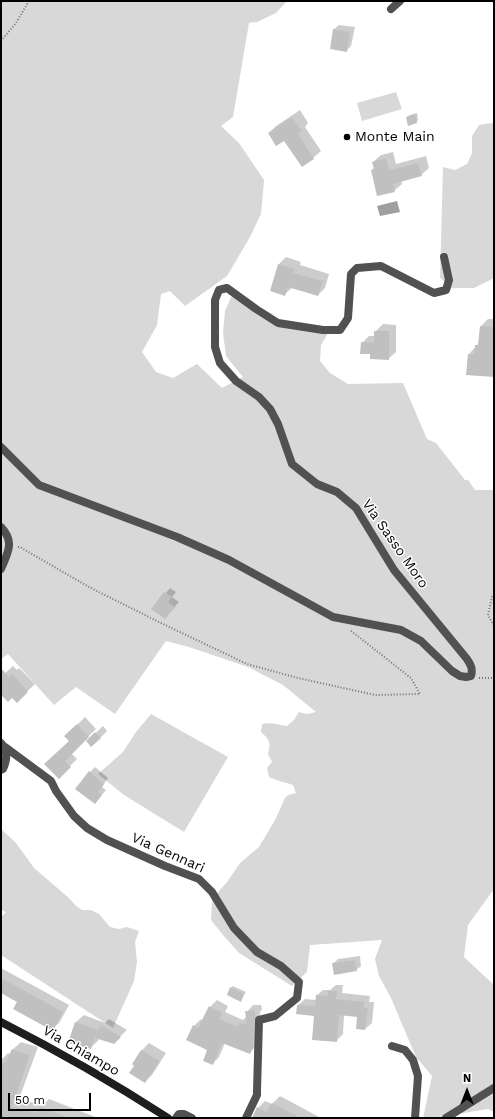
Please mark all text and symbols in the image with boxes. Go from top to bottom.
place label: Monte Main [355,129,435,145]
marker: Monte Main [342,132,352,142]
street label: Via Sasso Moro [358,496,432,592]
street label: Via Gennari [129,829,207,877]
street label: Via Chiampo [40,1022,122,1080]
north arrow [447,1071,487,1111]
text: N [463,1072,471,1085]
scale bar [10,1085,93,1111]
text: 50 m [15,1093,45,1107]

